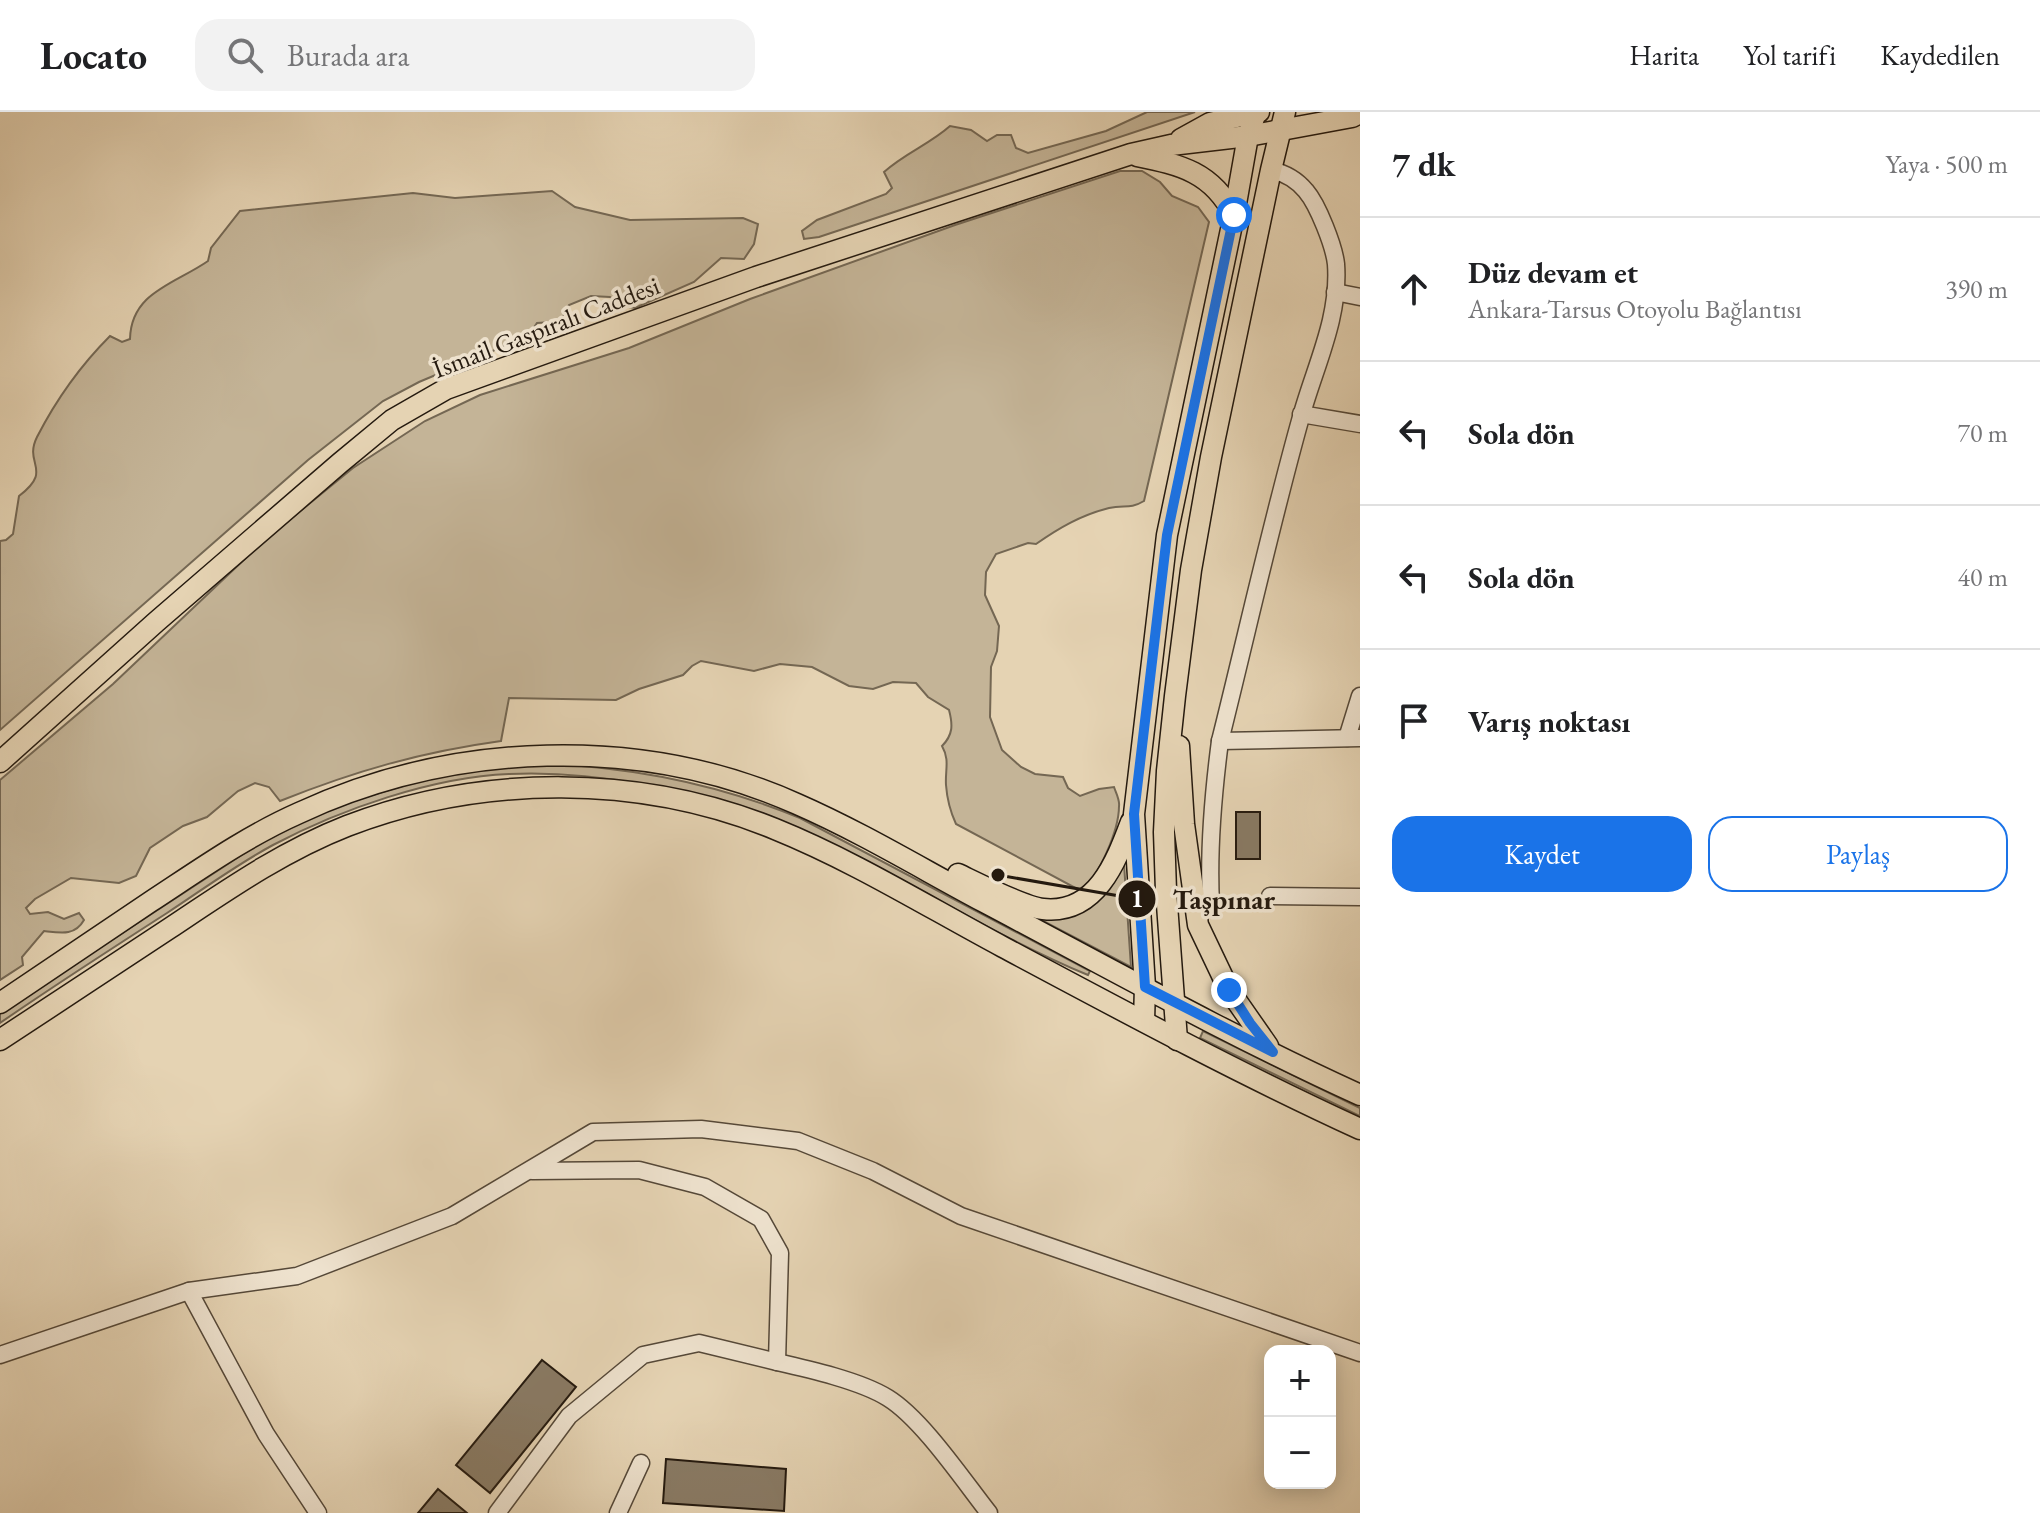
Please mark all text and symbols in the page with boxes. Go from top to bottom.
search box [195,19,755,91]
text: Locato [40,31,147,80]
icon: search [223,33,267,77]
text: Burada ara [287,36,410,75]
text: Harita [1629,37,1699,73]
text: Yol tarifi [1743,37,1836,73]
text: Kaydedilen [1880,37,2000,73]
text: 7 dk [1392,142,1455,186]
text: Yaya · 500 m [1886,147,2008,181]
route start [1216,197,1252,233]
text: Düz devam et [1468,253,1638,292]
icon: ahead [1392,267,1436,311]
street label: İsmail Gaspıralı Caddesi [428,268,664,386]
text: 390 m [1945,272,2008,306]
text: Ankara-Tarsus Otoyolu Bağlantısı [1468,292,1802,326]
icon: left [1392,411,1436,455]
text: Sola dön [1468,414,1575,453]
text: 70 m [1958,416,2008,450]
icon: left [1392,555,1436,599]
text: Sola dön [1468,558,1575,597]
text: 40 m [1958,560,2008,594]
icon: arrive [1392,699,1436,743]
text: Varış noktası [1468,702,1630,741]
button: Kaydet [1392,816,1692,892]
button: Paylaş [1708,816,2008,892]
callout: Taşpınar [1117,873,1291,925]
text: Taşpınar [1173,881,1276,917]
text: 1 [1131,883,1143,914]
route end [1211,972,1247,1008]
map controls [1264,1345,1336,1489]
button: + [1264,1345,1336,1417]
button: − [1264,1417,1336,1489]

